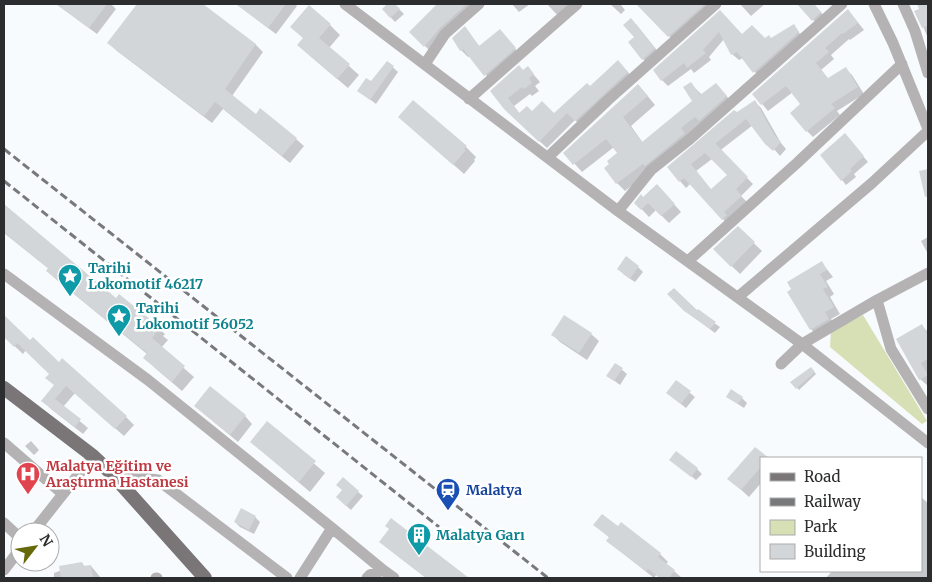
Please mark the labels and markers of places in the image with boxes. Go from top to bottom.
place label: Tarihi Lokomotif 46217 [88,259,203,293]
place icon: Tarihi Lokomotif 46217 [57,263,83,297]
place label: Tarihi Lokomotif 56052 [136,299,254,333]
place icon: Tarihi Lokomotif 56052 [106,303,132,337]
place label: Malatya Eğitim ve Araştırma Hastanesi [45,457,189,491]
hospital icon: Malatya Eğitim ve Araştırma Hastanesi [15,461,41,495]
station icon: Malatya [435,477,461,511]
place label: Malatya [466,481,522,499]
building icon: Malatya Garı [406,522,432,556]
place label: Malatya Garı [436,526,525,544]

